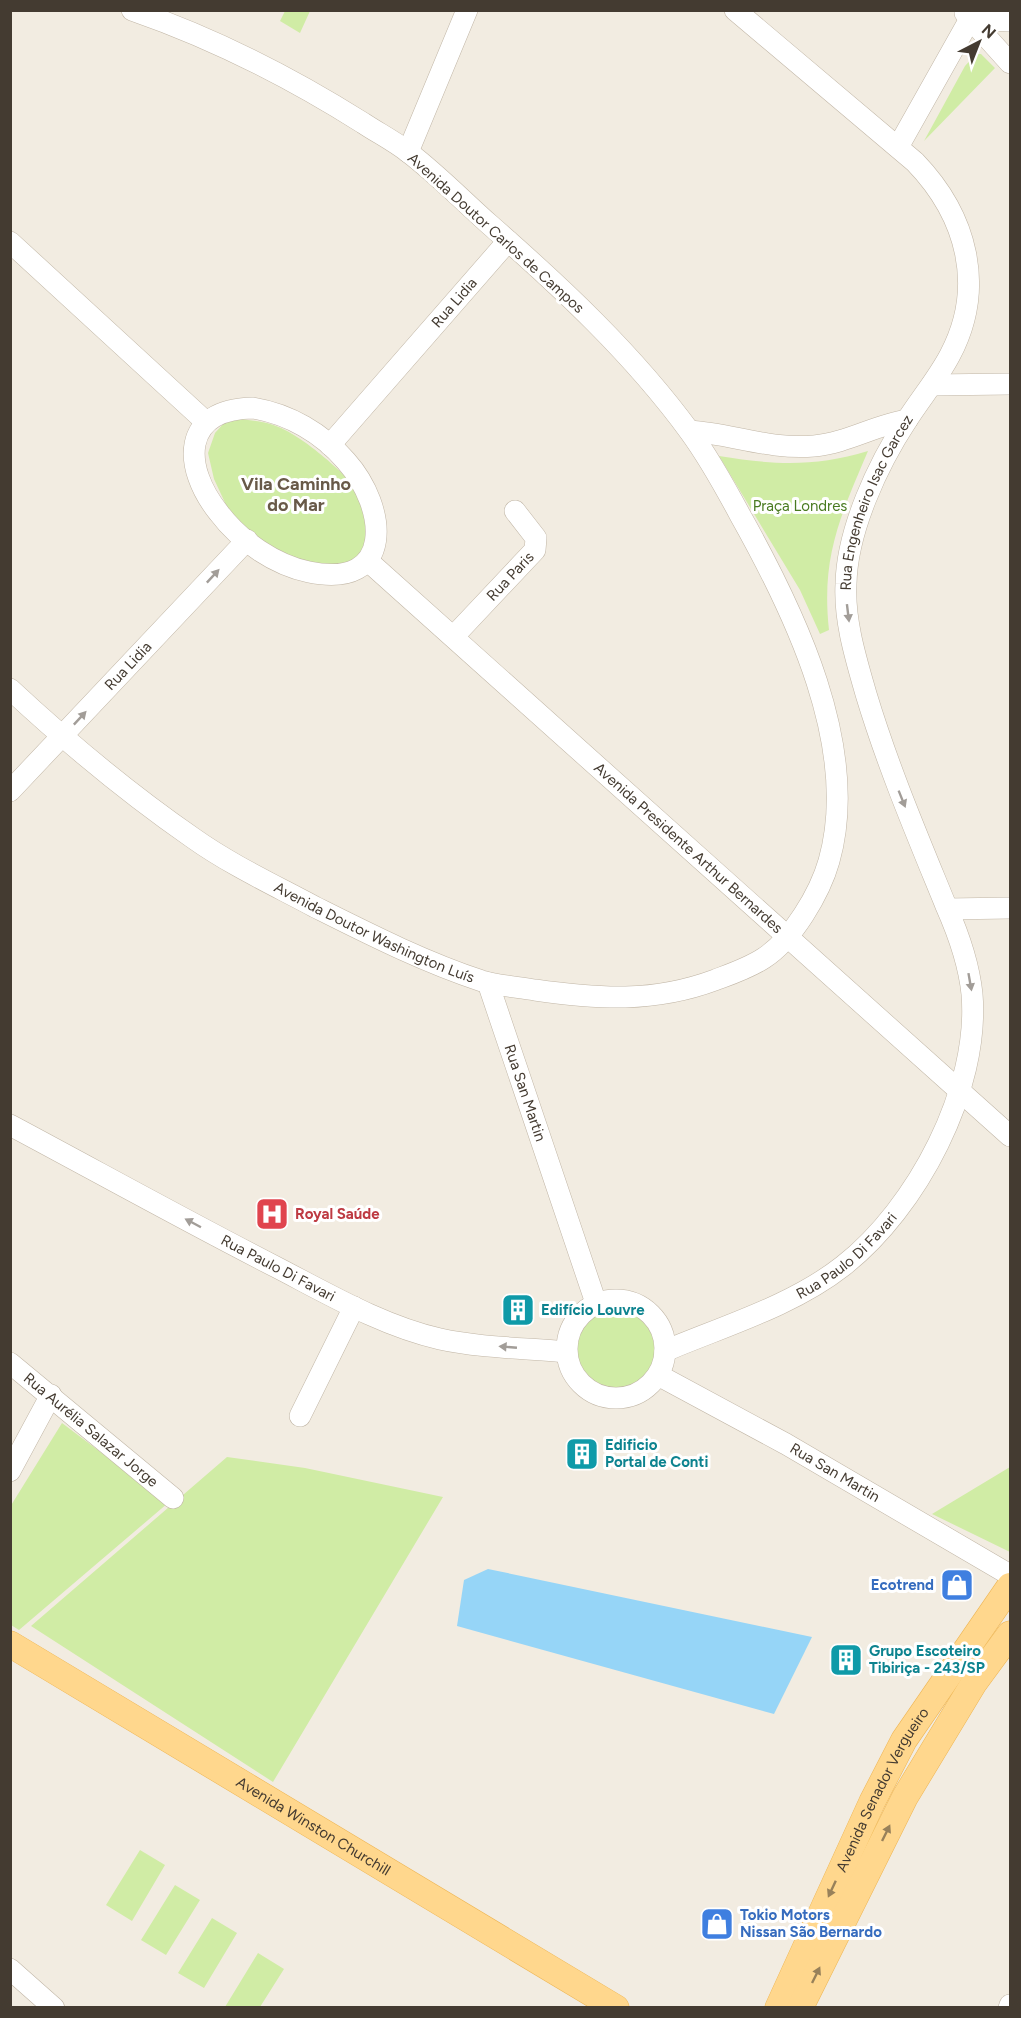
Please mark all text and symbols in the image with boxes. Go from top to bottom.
north arrow [949,12,1009,72]
text: N [978,20,1000,42]
street label: Avenida Doutor Carlos de Campos [404,149,588,317]
street label: Rua Lidia [428,274,481,331]
street label: Rua Engenheiro Isac Garcez [837,411,917,591]
district label: Vila Caminho do Mar [241,473,351,516]
park label: Praça Londres [753,497,847,515]
street label: Rua Paris [483,548,538,605]
one-way arrow [206,569,219,584]
one-way arrow [843,603,852,622]
street label: Rua Lidia [101,638,155,694]
one-way arrow [73,711,87,726]
street label: Avenida Presidente Arthur Bernardes [590,759,786,937]
one-way arrow [897,791,907,809]
street label: Avenida Doutor Washington Luís [271,878,477,987]
one-way arrow [965,973,974,992]
street label: Rua San Martin [500,1042,550,1144]
hospital icon: Royal Saúde [254,1196,290,1232]
place label: Royal Saúde [295,1205,380,1223]
street label: Rua Paulo Di Favari [793,1209,901,1303]
one-way arrow [184,1218,201,1228]
street label: Rua Paulo Di Favari [218,1231,338,1305]
building icon: Edifício Louvre [500,1292,536,1328]
place label: Edifício Louvre [541,1301,645,1319]
one-way arrow [498,1342,517,1352]
street label: Rua Aurélia Salazar Jorge [20,1369,162,1491]
building icon: Edificio Portal de Conti [564,1436,600,1472]
place label: Edificio Portal de Conti [605,1436,708,1471]
street label: Rua San Martin [787,1439,883,1506]
shop icon: Ecotrend [939,1567,975,1603]
place label: Ecotrend [871,1576,934,1594]
building icon: Grupo Escoteiro Tibiriça - 243/SP [828,1642,864,1678]
place label: Grupo Escoteiro Tibiriça - 243/SP [869,1642,985,1677]
street label: Avenida Senador Vergueiro [832,1704,933,1875]
street label: Avenida Winston Churchill [233,1773,394,1880]
one-way arrow [882,1825,891,1842]
one-way arrow [828,1880,837,1897]
shop icon: Tokio Motors Nissan São Bernardo [699,1906,735,1942]
place label: Tokio Motors Nissan São Bernardo [740,1906,882,1941]
one-way arrow [811,1966,821,1984]

